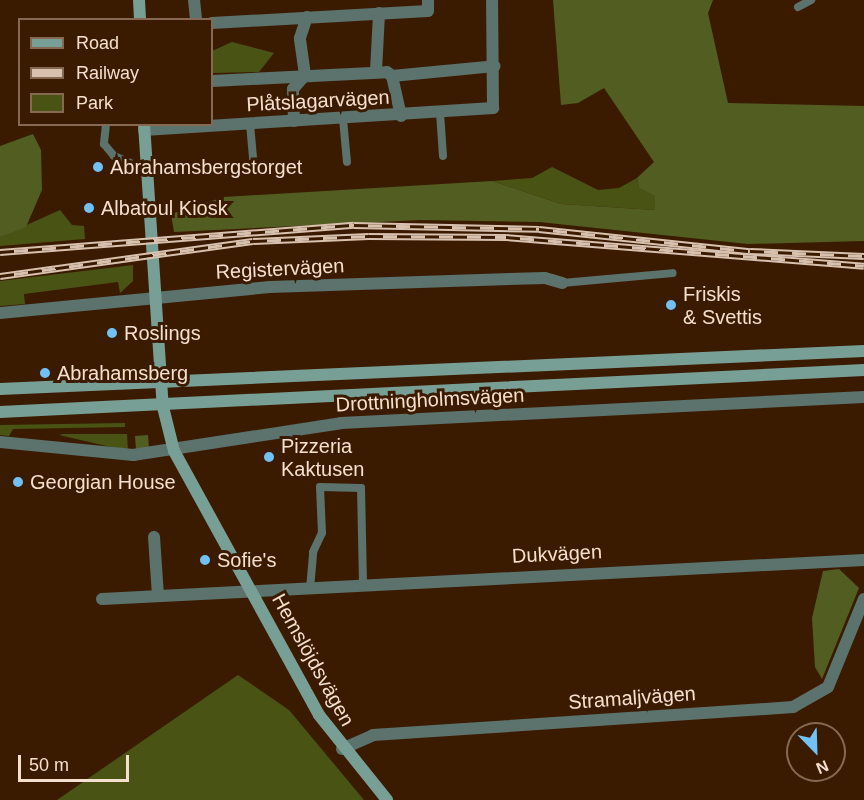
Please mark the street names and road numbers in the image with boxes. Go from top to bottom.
street label: Plåtslagarvägen [246,85,390,117]
street label: Registervägen [215,254,345,284]
street label: Drottningholmsvägen [335,383,525,417]
street label: Dukvägen [511,540,603,568]
street label: Hemslöjdsvägen [267,590,359,730]
street label: Stramaljvägen [567,682,697,714]

